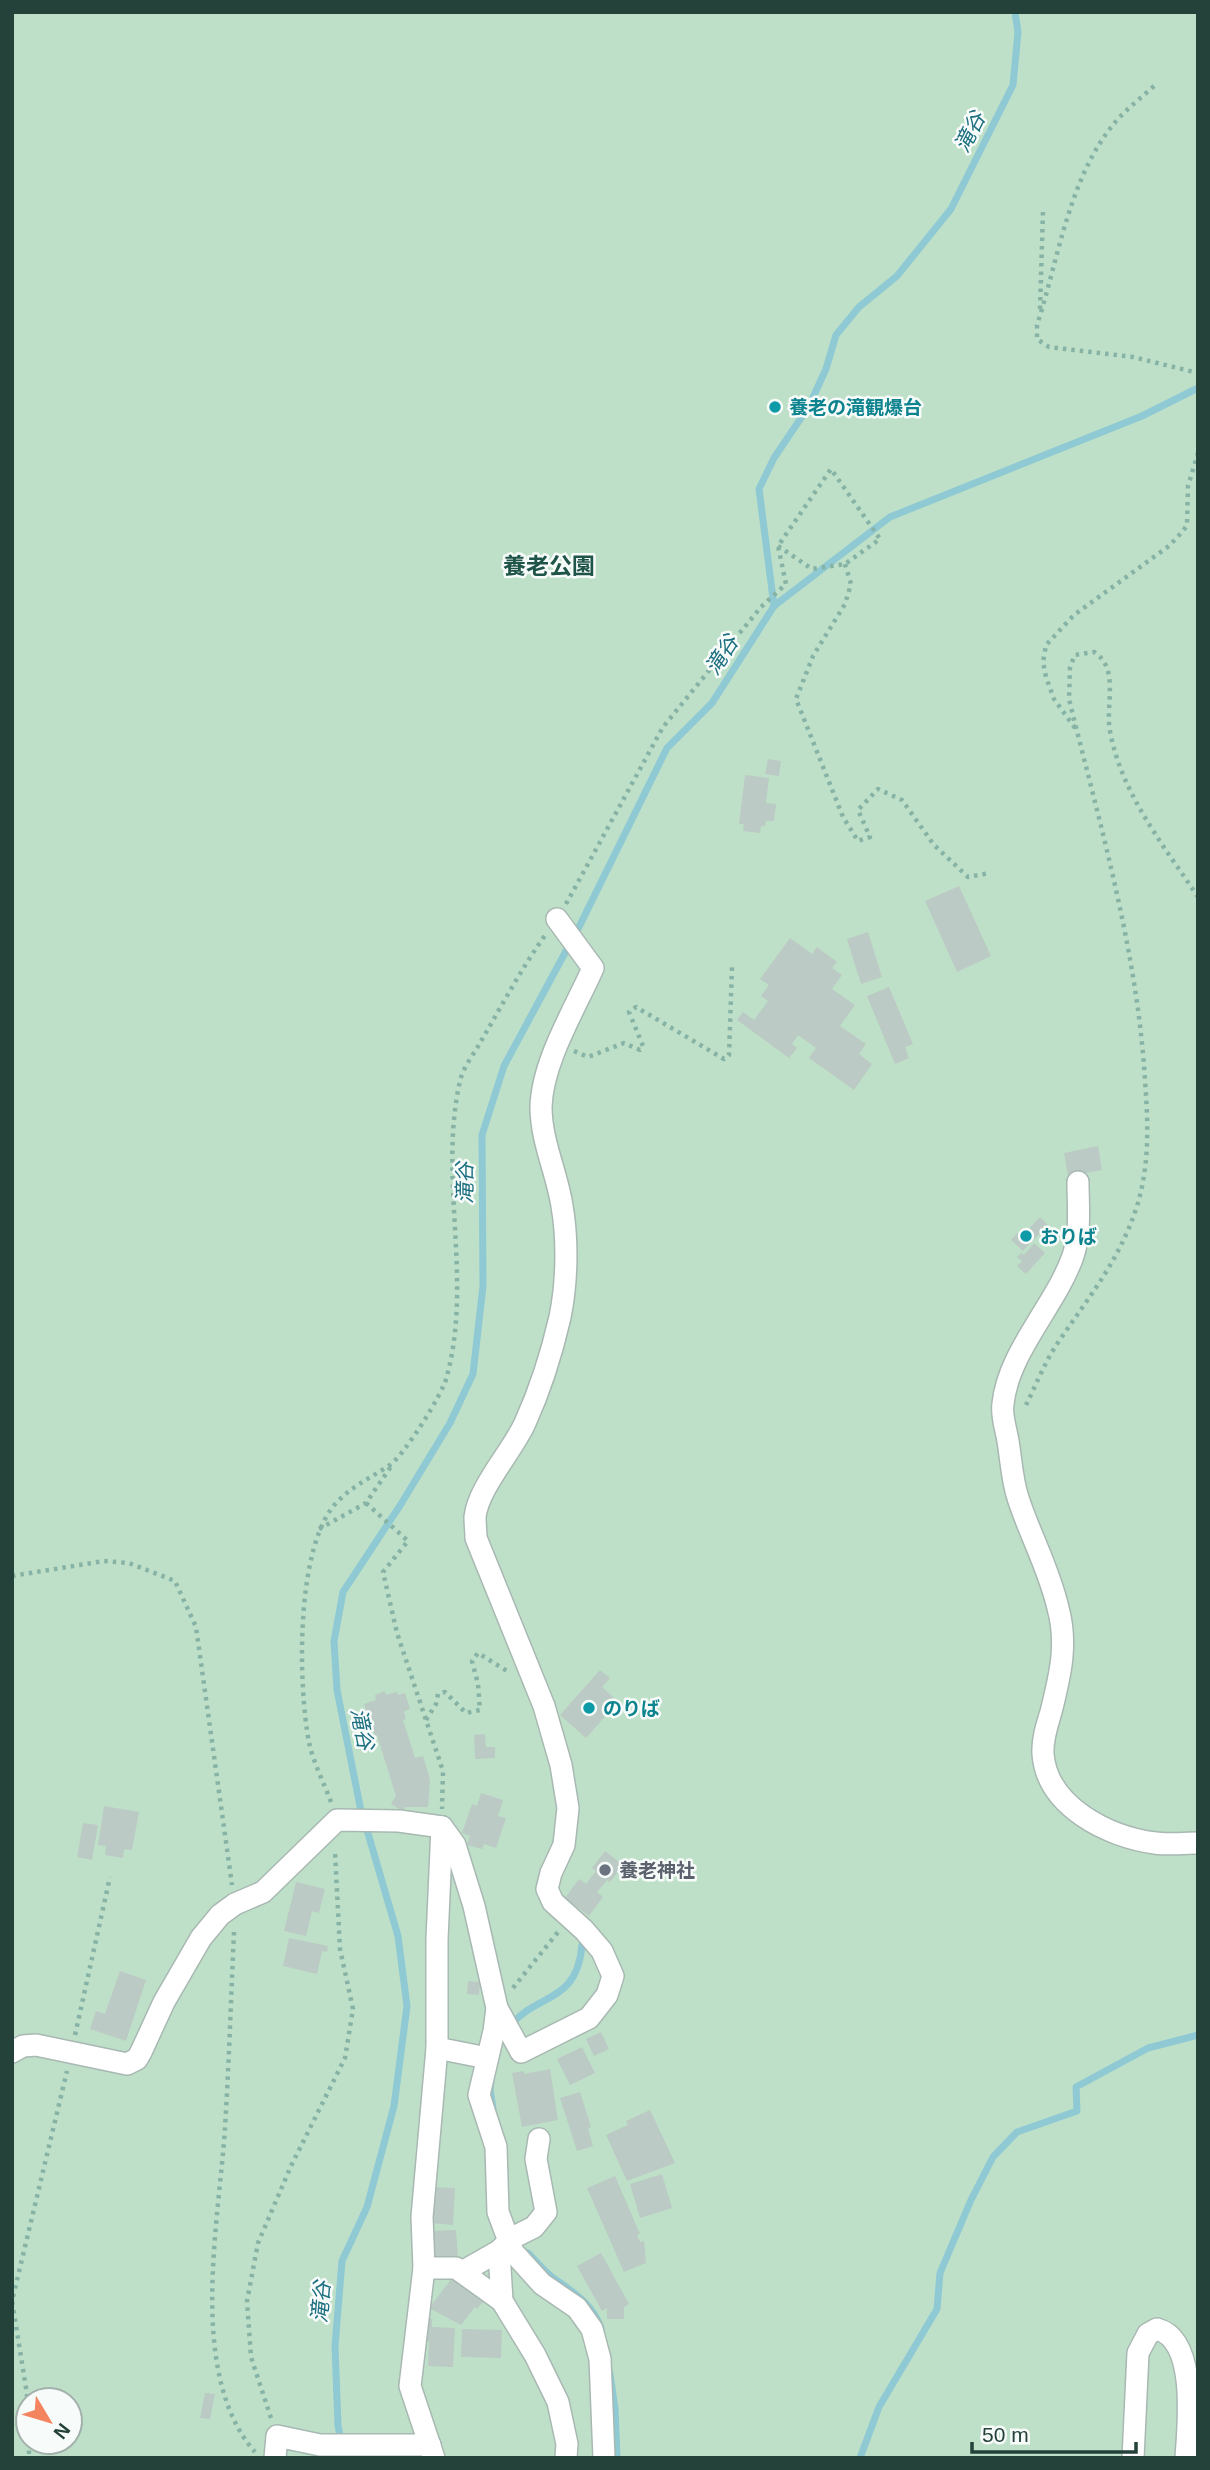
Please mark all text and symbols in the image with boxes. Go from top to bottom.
water label: 滝谷 [950,106,990,156]
place label: 養老の滝観爆台 [789,397,922,418]
marker: 養老の滝観爆台 [767,399,783,415]
district label: 養老公園 [503,553,595,579]
water label: 滝谷 [700,629,744,679]
water label: 滝谷 [453,1160,476,1204]
place label: おりば [1040,1226,1097,1247]
marker: おりば [1018,1228,1034,1244]
place label: のりば [603,1698,660,1719]
marker: のりば [581,1700,597,1716]
water label: 滝谷 [347,1706,378,1754]
place label: 養老神社 [619,1860,695,1881]
marker: 養老神社 [597,1862,613,1878]
water label: 滝谷 [307,2278,334,2324]
north arrow [14,2386,84,2456]
scale bar [972,2410,1136,2454]
text: N [50,2419,75,2443]
text: 50 m [982,2423,1029,2446]

